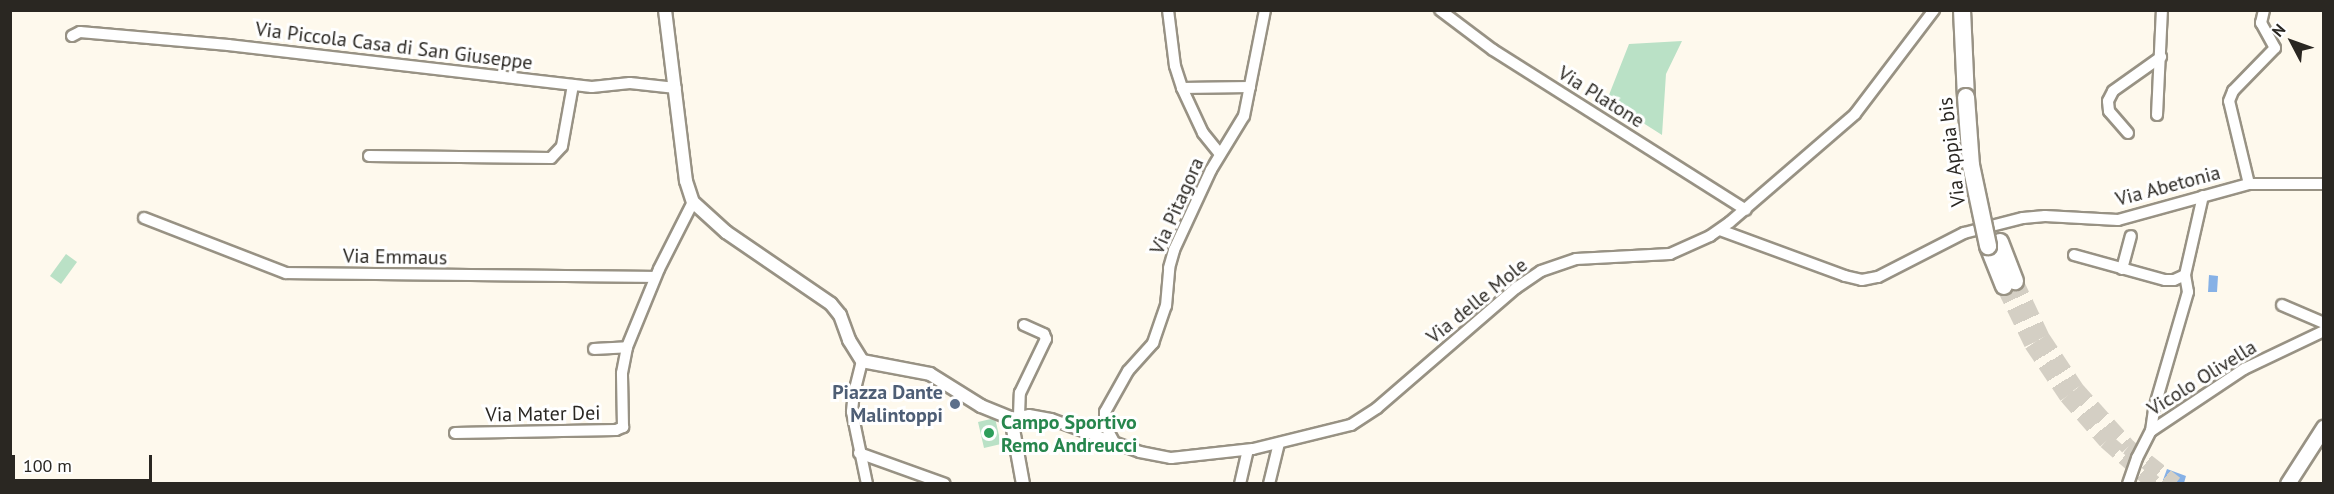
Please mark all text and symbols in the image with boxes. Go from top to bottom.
north arrow [2262,12,2322,72]
street label: Via Piccola Casa di San Giuseppe [254,17,534,75]
text: N [2267,20,2289,41]
street label: Via Platone [1553,61,1649,133]
street label: Via Appia bis [1933,96,1971,208]
street label: Via Pitagora [1145,154,1209,258]
street label: Via Abetonia [2113,160,2223,212]
street label: Via Emmaus [343,244,447,270]
street label: Via delle Mole [1422,253,1532,349]
street label: Vicolo Olivella [2143,335,2261,421]
place label: Piazza Dante Malintoppi [832,380,943,427]
marker: Piazza Dante Malintoppi [948,397,962,411]
street label: Via Mater Dei [485,401,601,427]
place label: Campo Sportivo Remo Andreucci [1001,410,1138,457]
marker: Campo Sportivo Remo Andreucci [982,426,996,440]
scale bar [15,443,154,481]
text: 100 m [23,454,72,477]

